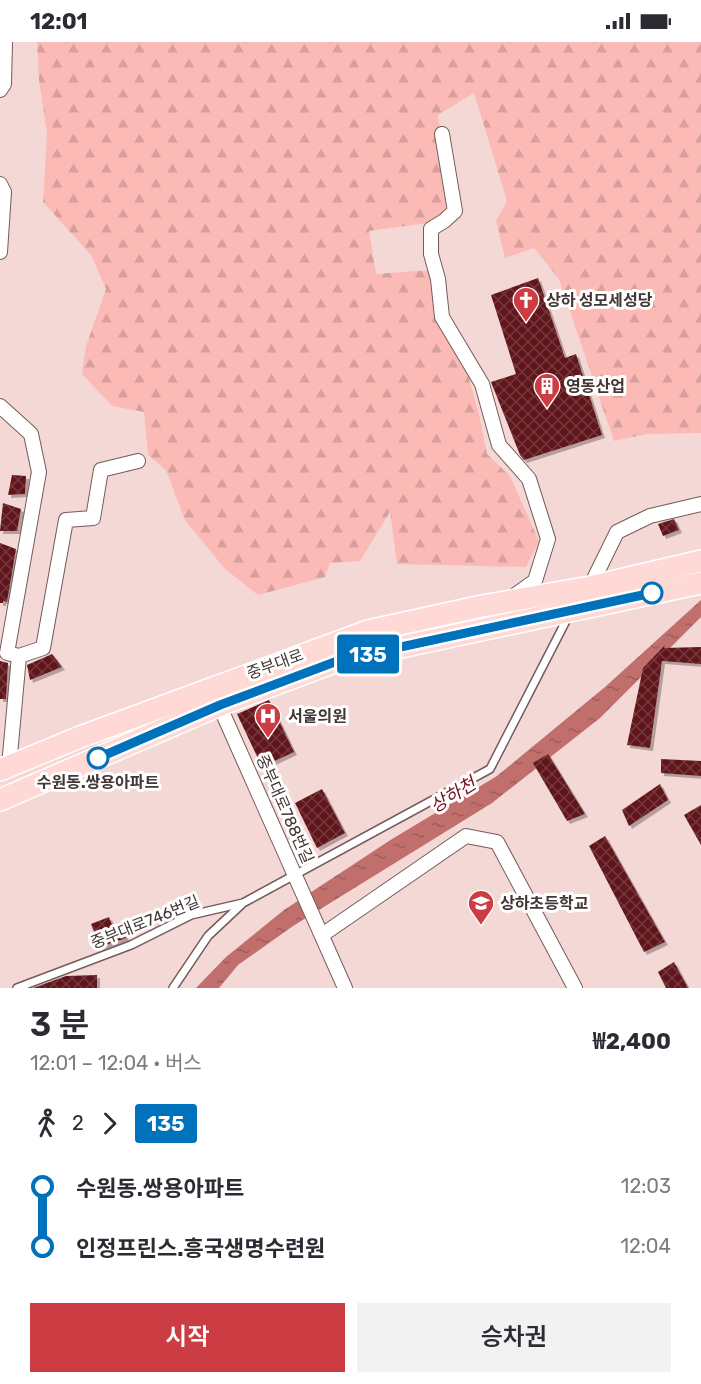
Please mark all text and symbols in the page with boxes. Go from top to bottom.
text: 12:01 [30,8,88,35]
church icon: 상하 성모세성당 [511,285,541,323]
place label: 상하 성모세성당 [546,291,653,310]
building icon: 영동산업 [532,371,562,409]
place label: 영동산업 [566,377,625,396]
unlabelled marker [641,582,663,604]
line badge: 135 [334,634,403,674]
text: 135 [349,642,387,667]
street label: 중부대로 [244,645,306,683]
hospital icon: 서울의원 [253,701,283,739]
place label: 서울의원 [288,707,347,726]
marker: 수원동.쌍용아파트 [87,747,109,769]
street label: 중부대로788번길 [253,752,317,866]
water label: 상하천 [426,771,482,817]
place label: 수원동.쌍용아파트 [37,773,159,792]
school or university icon: 상하초등학교 [466,888,496,926]
street label: 중부대로746번길 [88,892,202,952]
place label: 상하초등학교 [500,894,589,913]
text: 3 분 [30,1005,89,1044]
text: ₩2,400 [593,1028,671,1055]
text: 12:01 – 12:04 · 버스 [30,1051,202,1075]
icon: walk [30,1107,63,1140]
icon: forward [93,1107,126,1140]
text: 2 [72,1111,84,1135]
text: 135 [147,1111,185,1136]
text: 12:03 [621,1174,671,1198]
text: 수원동.쌍용아파트 [76,1175,244,1202]
text: 12:04 [620,1234,671,1258]
text: 인정프린스.흥국생명수련원 [76,1235,325,1262]
button: 시작 [30,1303,345,1372]
button: 승차권 [357,1303,671,1372]

